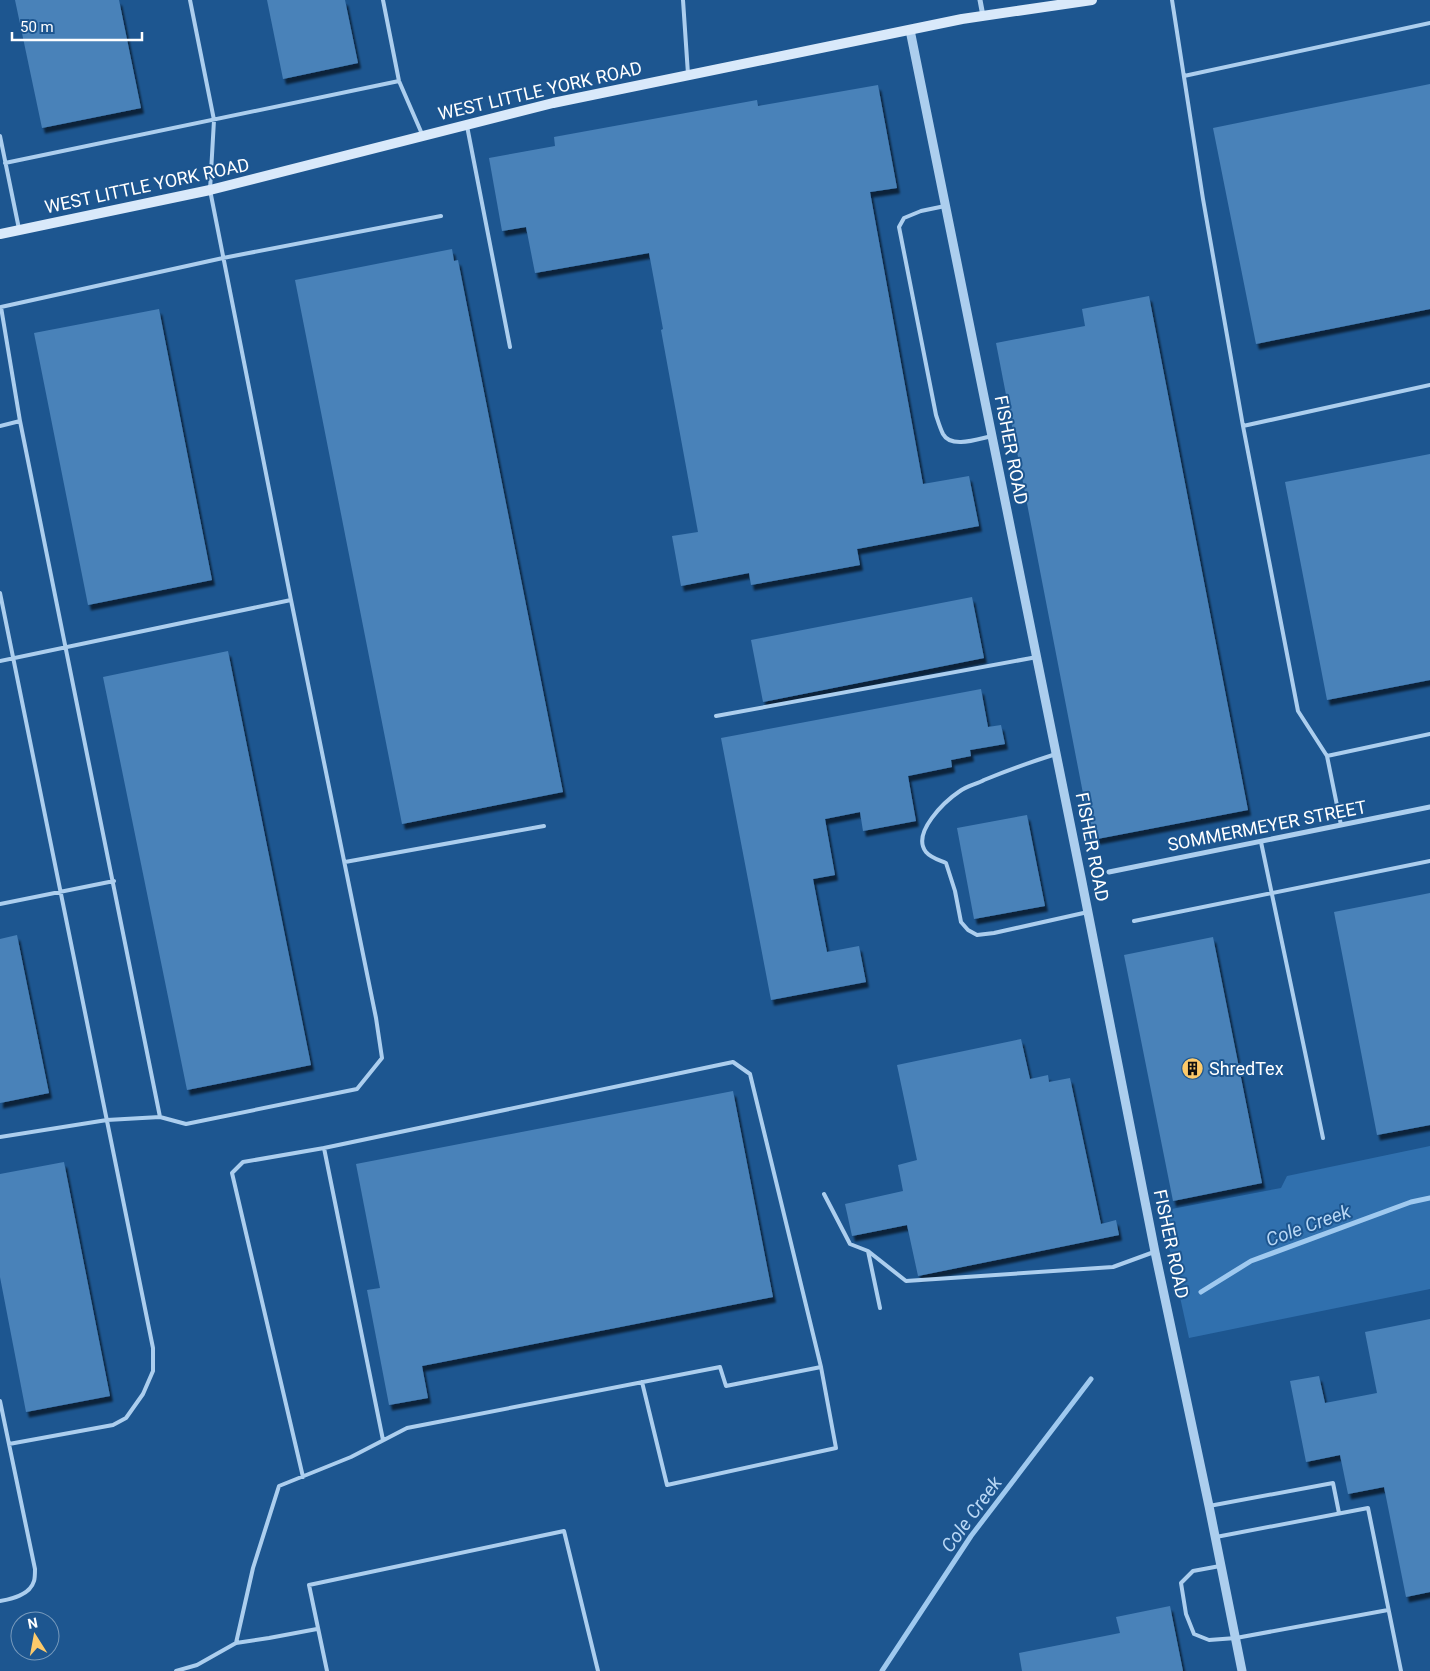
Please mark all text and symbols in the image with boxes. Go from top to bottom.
scale bar [12,10,142,42]
text: 50 m [20,18,54,36]
street label: WEST LITTLE YORK ROAD [436,57,644,124]
street label: WEST LITTLE YORK ROAD [43,154,251,217]
street label: FISHER ROAD [991,393,1032,506]
street label: FISHER ROAD [1072,790,1113,903]
street label: SOMMERMEYER STREET [1166,796,1368,855]
building icon: ShredTex [1181,1057,1205,1081]
place label: ShredTex [1209,1058,1284,1079]
street label: FISHER ROAD [1150,1187,1193,1300]
water label: Cole Creek [1263,1199,1354,1251]
water label: Cole Creek [936,1471,1007,1557]
north arrow [10,1611,60,1661]
text: N [26,1614,39,1632]

